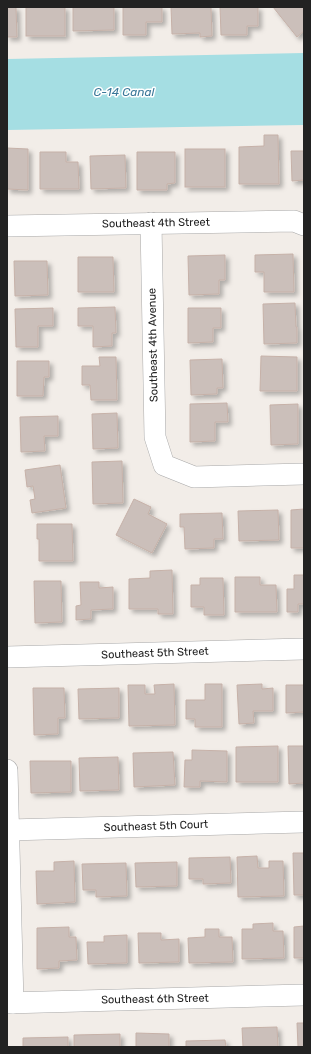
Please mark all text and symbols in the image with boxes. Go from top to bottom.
water label: C-14 Canal [94,85,156,99]
street label: Southeast 4th Street [102,216,211,230]
street label: Southeast 4th Avenue [146,288,160,402]
street label: Southeast 5th Street [101,645,210,661]
street label: Southeast 5th Court [104,818,209,834]
street label: Southeast 6th Street [101,992,210,1006]

